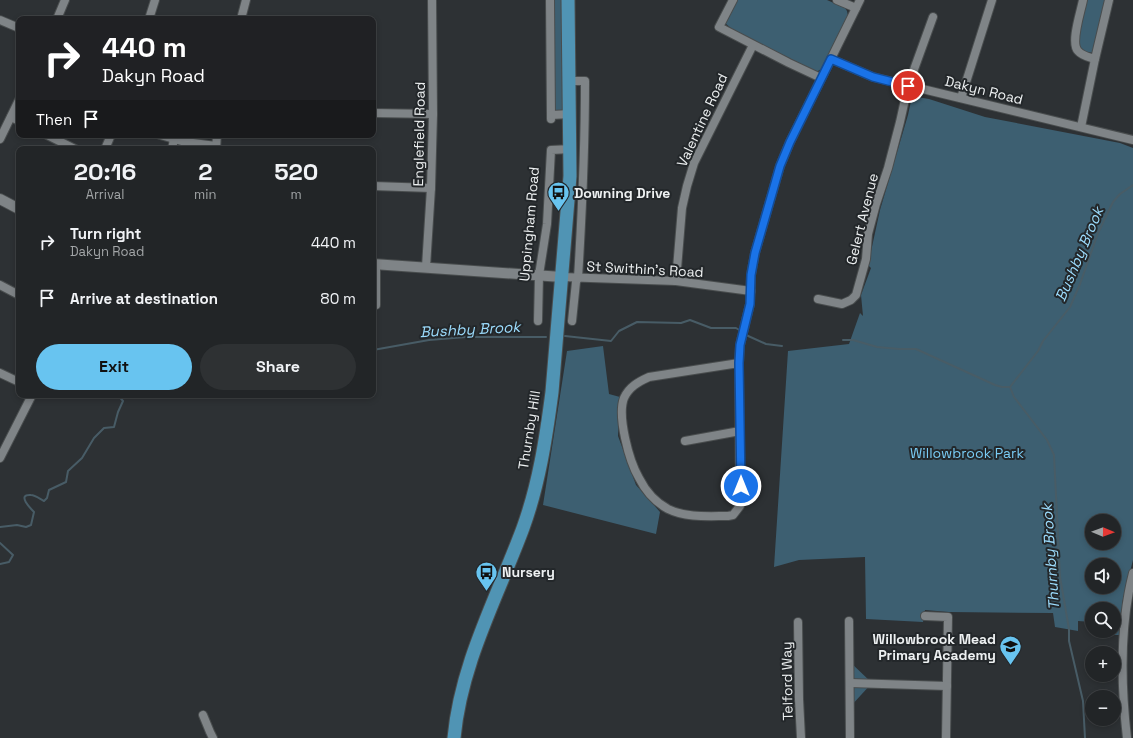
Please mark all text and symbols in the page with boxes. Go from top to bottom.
text: 440 m [102,29,187,65]
icon: right [36,32,88,84]
text: Dakyn Road [102,64,205,87]
pin [891,69,925,103]
street label: Valentine Road [672,70,732,170]
street label: Dakyn Road [943,72,1025,108]
icon: arrive [897,75,919,97]
street label: Englefield Road [409,81,429,187]
icon: arrive [80,108,102,130]
text: Then [36,110,72,129]
text: 20:16 [74,156,136,187]
text: 2 [198,156,212,187]
text: 520 [274,156,318,187]
street label: Uppingham Road [515,166,543,282]
street label: Gelert Avenue [842,171,882,267]
bus stop icon: Downing Drive [545,180,571,213]
place label: Downing Drive [574,184,670,202]
text: Arrival [86,186,124,203]
text: min [194,186,216,203]
text: m [291,186,302,203]
water label: Bushby Brook [1051,202,1108,304]
text: Turn right [70,224,141,243]
icon: right [36,231,58,253]
text: 440 m [311,233,356,252]
text: Dakyn Road [70,243,144,260]
street label: St Swithin's Road [586,257,704,281]
icon: arrive [36,287,58,309]
text: Arrive at destination [70,289,218,308]
text: 80 m [320,289,356,308]
water label: Bushby Brook [419,317,523,341]
button: Exit [36,344,192,390]
button: Share [200,344,356,390]
street label: Thurnby Hill [514,389,544,471]
park label: Willowbrook Park [910,444,1024,462]
position arrow [720,465,762,507]
water label: Thurnby Brook [1037,501,1063,611]
north arrow [1085,514,1121,550]
map controls [1085,514,1121,726]
button: sound [1085,558,1121,594]
bus stop icon: Nursery [474,559,500,592]
place label: Nursery [502,563,555,581]
button: search [1085,602,1121,638]
place label: Willowbrook Mead Primary Academy [873,630,996,664]
school or university icon: Willowbrook Mead Primary Academy [998,634,1024,667]
street label: Telford Way [777,641,797,721]
button: + [1085,646,1121,682]
button: − [1085,690,1121,726]

